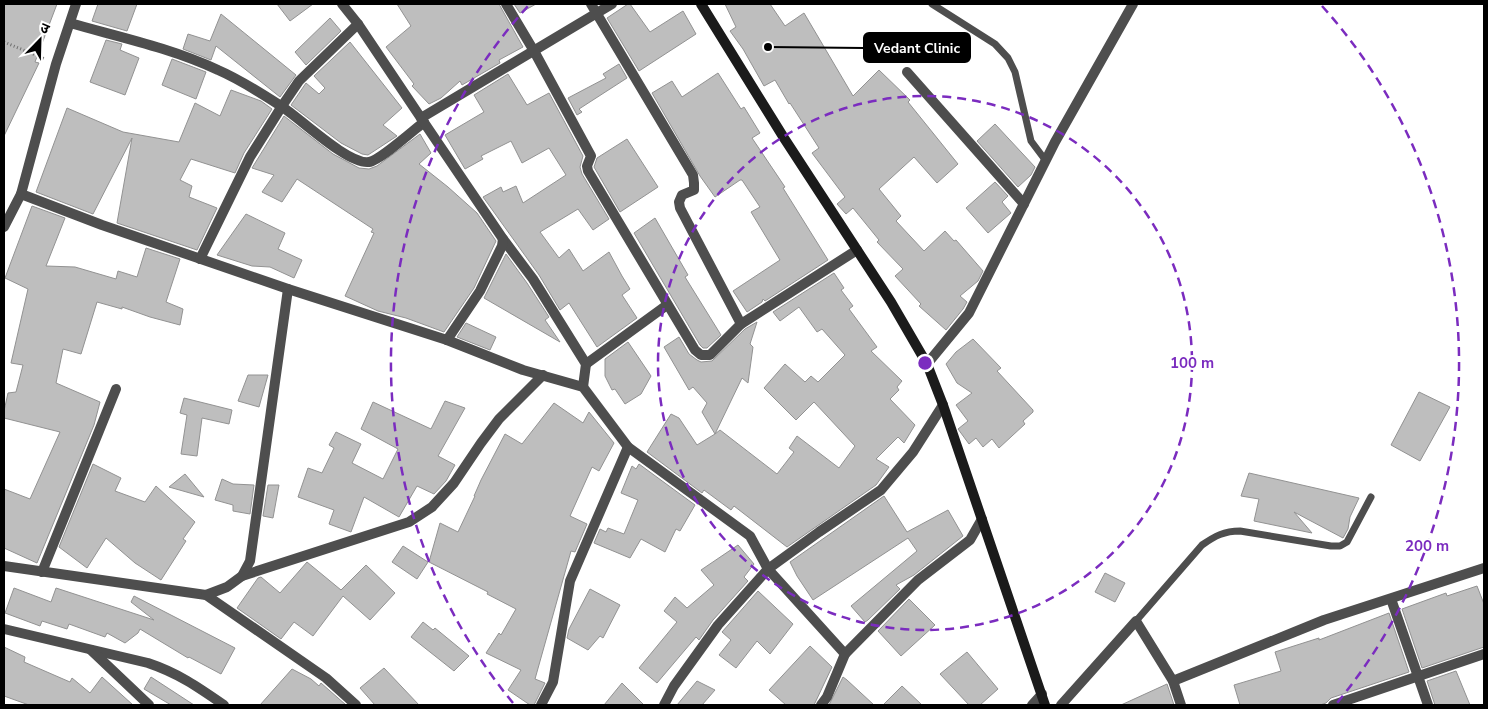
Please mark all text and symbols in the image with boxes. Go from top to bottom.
north arrow [15,15,65,65]
text: उ [37,18,53,39]
callout: Vedant Clinic [864,33,970,62]
text: Vedant Clinic [873,39,960,58]
text: 100 m [1170,353,1214,373]
centre of rings [916,354,934,372]
text: 200 m [1405,536,1449,556]

